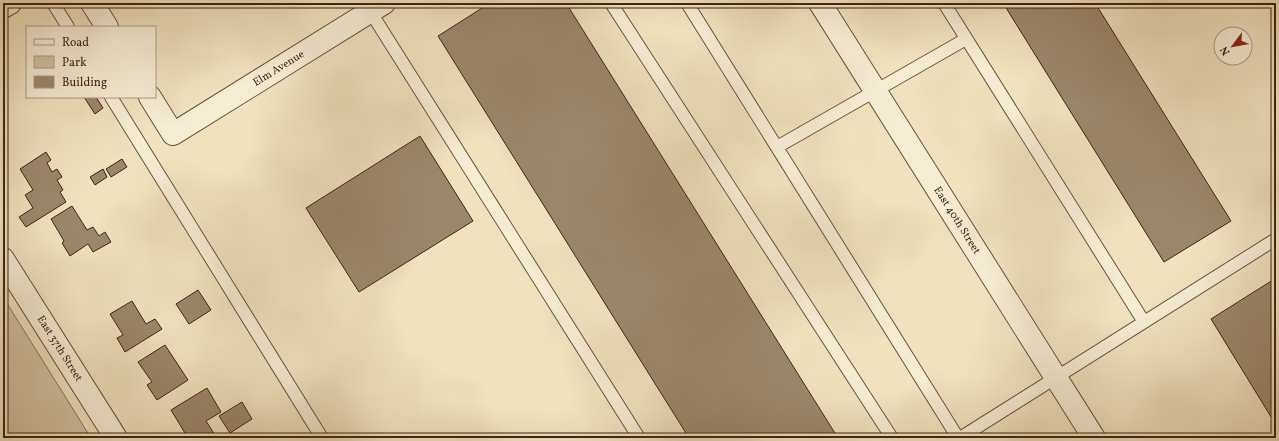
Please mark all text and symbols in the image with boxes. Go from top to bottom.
legend [26,26,156,98]
north arrow [1213,26,1253,66]
text: Road [62,35,89,51]
text: N [1217,43,1234,58]
street label: Elm Avenue [250,47,307,90]
text: Park [62,55,87,71]
text: Building [62,75,107,91]
street label: East 40th Street [930,184,984,257]
street label: East 37th Street [33,313,86,385]

